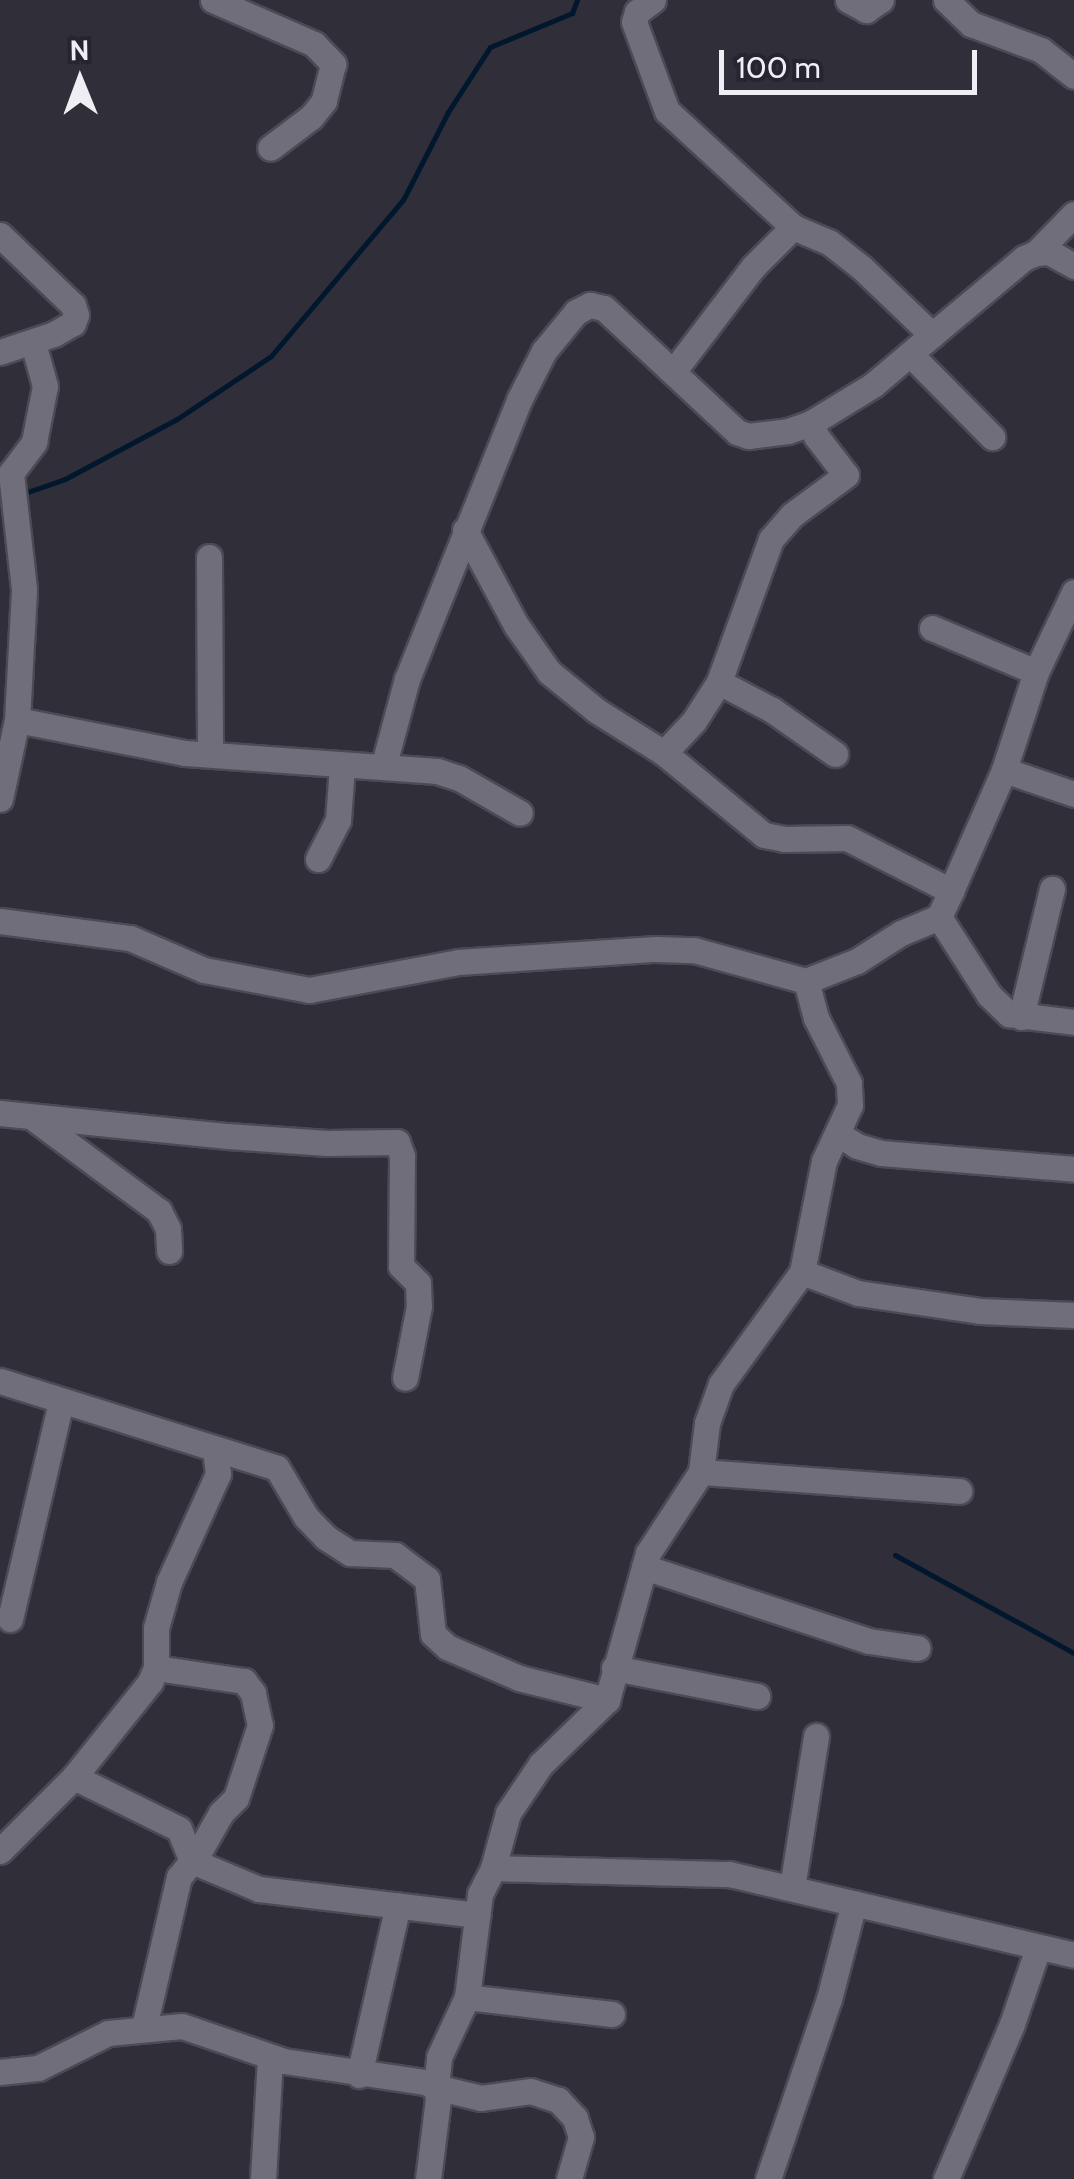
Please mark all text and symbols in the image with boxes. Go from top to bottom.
north arrow [30,30,130,130]
scale bar [724,30,982,92]
text: N [69,33,90,67]
text: 100 m [736,49,821,86]

